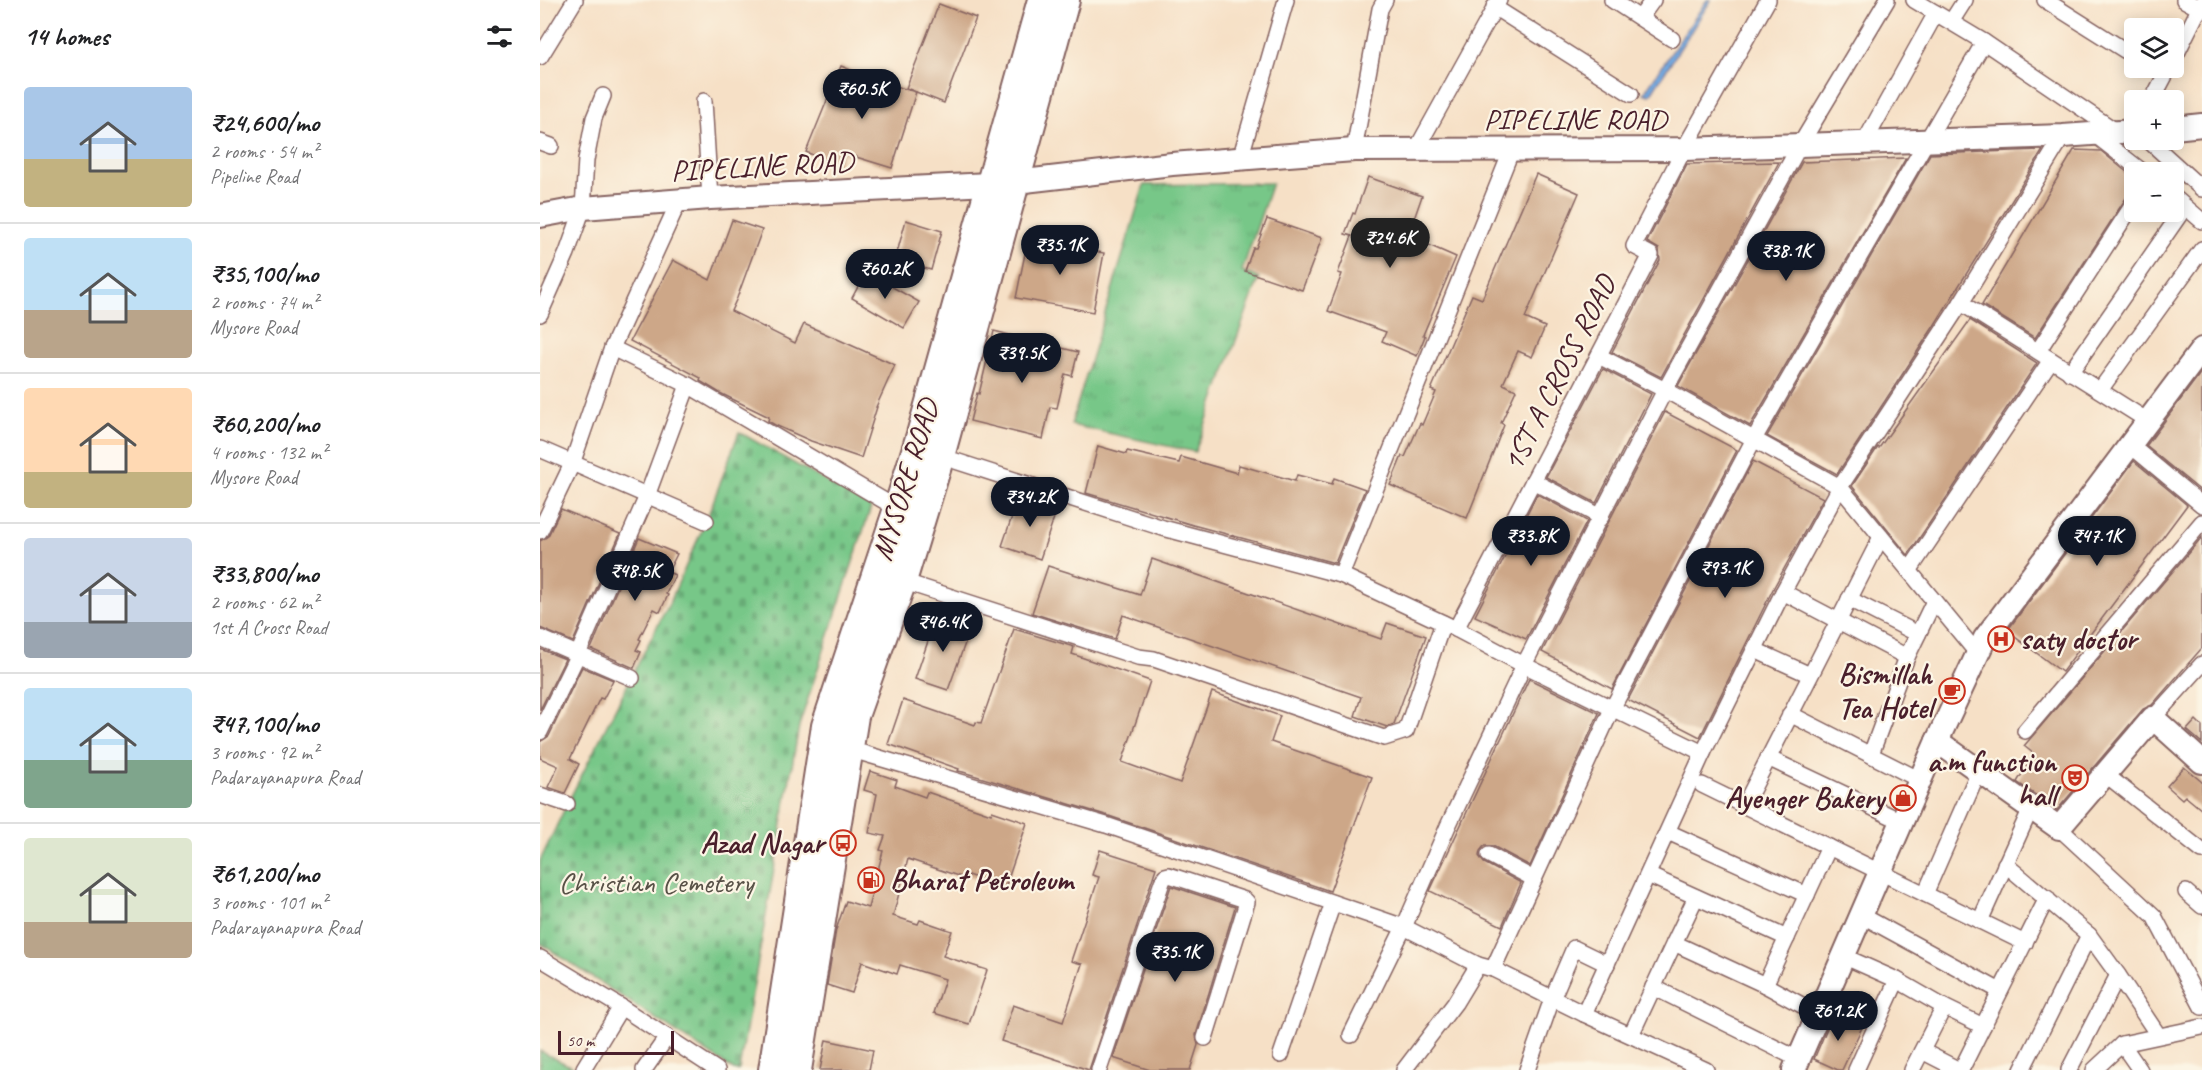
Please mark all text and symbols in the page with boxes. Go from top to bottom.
map controls [2124,18,2184,222]
button: layers [2124,18,2184,78]
text: 14 homes [24,20,109,53]
icon: filters [483,20,516,53]
pin: ₹60.5K [813,69,911,120]
text: ₹60.5K [837,76,887,101]
button: + [2124,90,2184,150]
street label: PIPELINE ROAD [1484,100,1669,138]
text: ₹24,600/mo [210,106,319,139]
icon: home [72,111,144,183]
text: 2 rooms · 54 m² [210,139,318,164]
street label: PIPELINE ROAD [670,142,857,190]
button: − [2124,162,2184,222]
text: Pipeline Road [210,164,298,189]
pin: ₹24.6K [1341,218,1439,269]
pin: ₹35.1K [1011,225,1109,276]
text: ₹24.6K [1365,225,1415,250]
pin: ₹38.1K [1737,231,1835,282]
text: ₹35.1K [1035,232,1085,257]
text: ₹38.1K [1761,238,1811,263]
pin: ₹60.2K [836,249,934,300]
text: ₹60.2K [860,256,910,281]
text: ₹35,100/mo [210,257,318,290]
icon: home [72,262,144,334]
street label: 1ST A CROSS ROAD [1493,267,1626,477]
text: 2 rooms · 74 m² [210,290,318,315]
text: Mysore Road [210,315,298,340]
pin: ₹39.5K [973,333,1071,384]
text: ₹39.5K [997,340,1047,365]
street label: MYSORE ROAD [863,392,948,565]
text: ₹60,200/mo [210,407,319,440]
icon: home [72,412,144,484]
text: 4 rooms · 132 m² [210,440,327,465]
text: Mysore Road [210,465,298,490]
pin: ₹34.2K [981,477,1079,528]
text: ₹34.2K [1005,484,1055,509]
pin: ₹33.8K [1482,516,1580,567]
pin: ₹47.1K [2048,516,2146,567]
text: ₹33.8K [1506,523,1556,548]
text: ₹47.1K [2072,523,2122,548]
pin: ₹93.1K [1676,548,1774,599]
pin: ₹48.5K [586,551,684,602]
text: ₹93.1K [1700,555,1750,580]
text: ₹33,800/mo [210,557,319,590]
text: ₹48.5K [610,558,660,583]
icon: home [72,562,144,634]
text: 2 rooms · 62 m² [210,590,318,615]
pin: ₹46.4K [894,602,992,653]
text: ₹46.4K [918,609,968,634]
text: 1st A Cross Road [210,615,327,640]
place label: saty doctor [2020,620,2140,658]
hospital icon: saty doctor [1986,624,2016,654]
place label: Bismillah Tea Hotel [1838,655,1938,727]
cafe icon: Bismillah Tea Hotel [1937,676,1967,706]
text: ₹47,100/mo [210,707,319,740]
icon: home [72,712,144,784]
text: 3 rooms · 92 m² [210,740,318,765]
place label: a.m function hall [1927,742,2062,814]
theatre icon: a.m function hall [2060,763,2090,793]
text: Padarayanapura Road [210,765,360,790]
place label: Ayenger Bakery [1725,779,1887,817]
shop icon: Ayenger Bakery [1888,783,1918,813]
place label: Azad Nagar [701,824,827,862]
bus stop icon: Azad Nagar [828,828,858,858]
text: ₹61,200/mo [210,857,319,890]
place label: Bharat Petroleum [890,861,1076,899]
icon: home [72,862,144,934]
park label: Christian Cemetery [559,863,756,901]
fuel station icon: Bharat Petroleum [856,865,886,895]
text: 3 rooms · 101 m² [210,890,327,915]
text: Padarayanapura Road [210,915,360,940]
pin: ₹35.1K [1126,932,1224,983]
text: ₹35.1K [1150,939,1200,964]
pin: ₹61.2K [1789,991,1887,1042]
text: ₹61.2K [1813,998,1863,1023]
scale bar [558,1028,674,1056]
text: 50 m [567,1031,594,1051]

